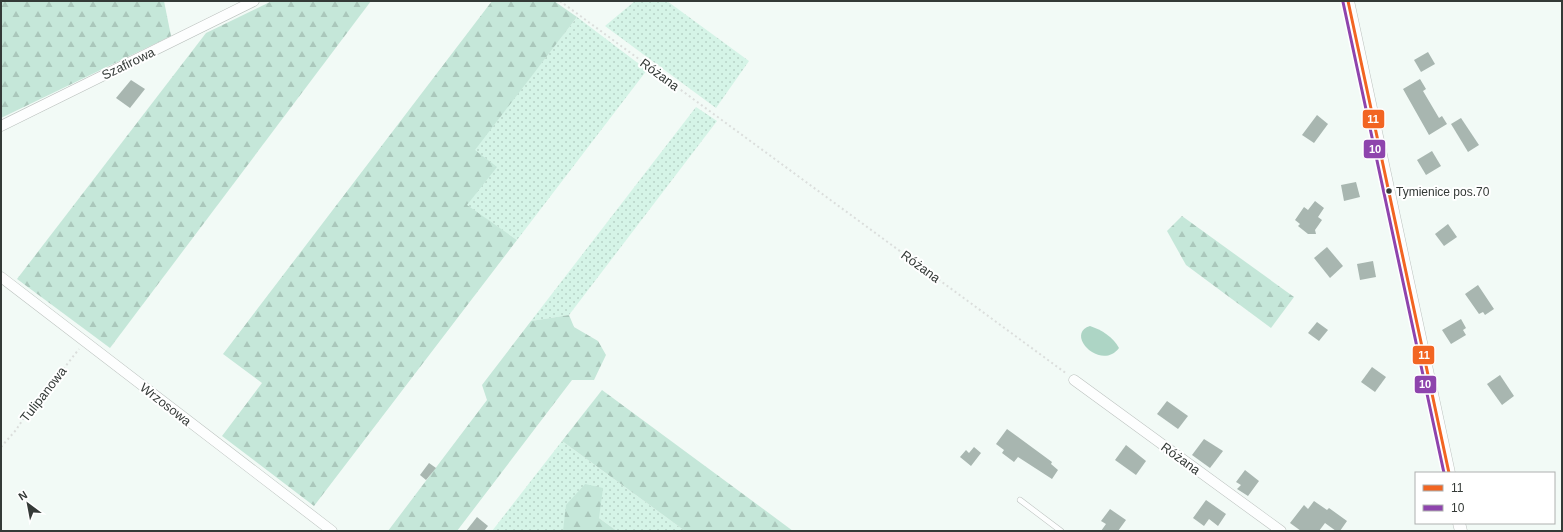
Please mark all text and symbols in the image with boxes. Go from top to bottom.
street label: Szafirowa [99,44,158,83]
street label: Różana [637,55,683,94]
line badge: 11 [1362,109,1385,129]
text: 11 [1367,113,1379,125]
line badge: 10 [1363,139,1386,159]
text: 10 [1369,143,1381,155]
place label: Tymienice pos.70 [1396,185,1490,199]
marker: Tymienice pos.70 [1384,186,1394,196]
street label: Różana [898,247,944,286]
line badge: 11 [1412,345,1435,365]
text: 11 [1418,349,1430,361]
street label: Tulipanowa [17,363,70,425]
line badge: 10 [1414,375,1437,394]
text: 10 [1419,378,1431,390]
street label: Wrzosowa [137,380,195,429]
street label: Różana [1158,439,1204,478]
legend [1415,472,1555,524]
text: 11 [1451,481,1464,495]
north arrow [8,484,48,524]
text: N [16,488,29,503]
text: 10 [1451,501,1465,515]

